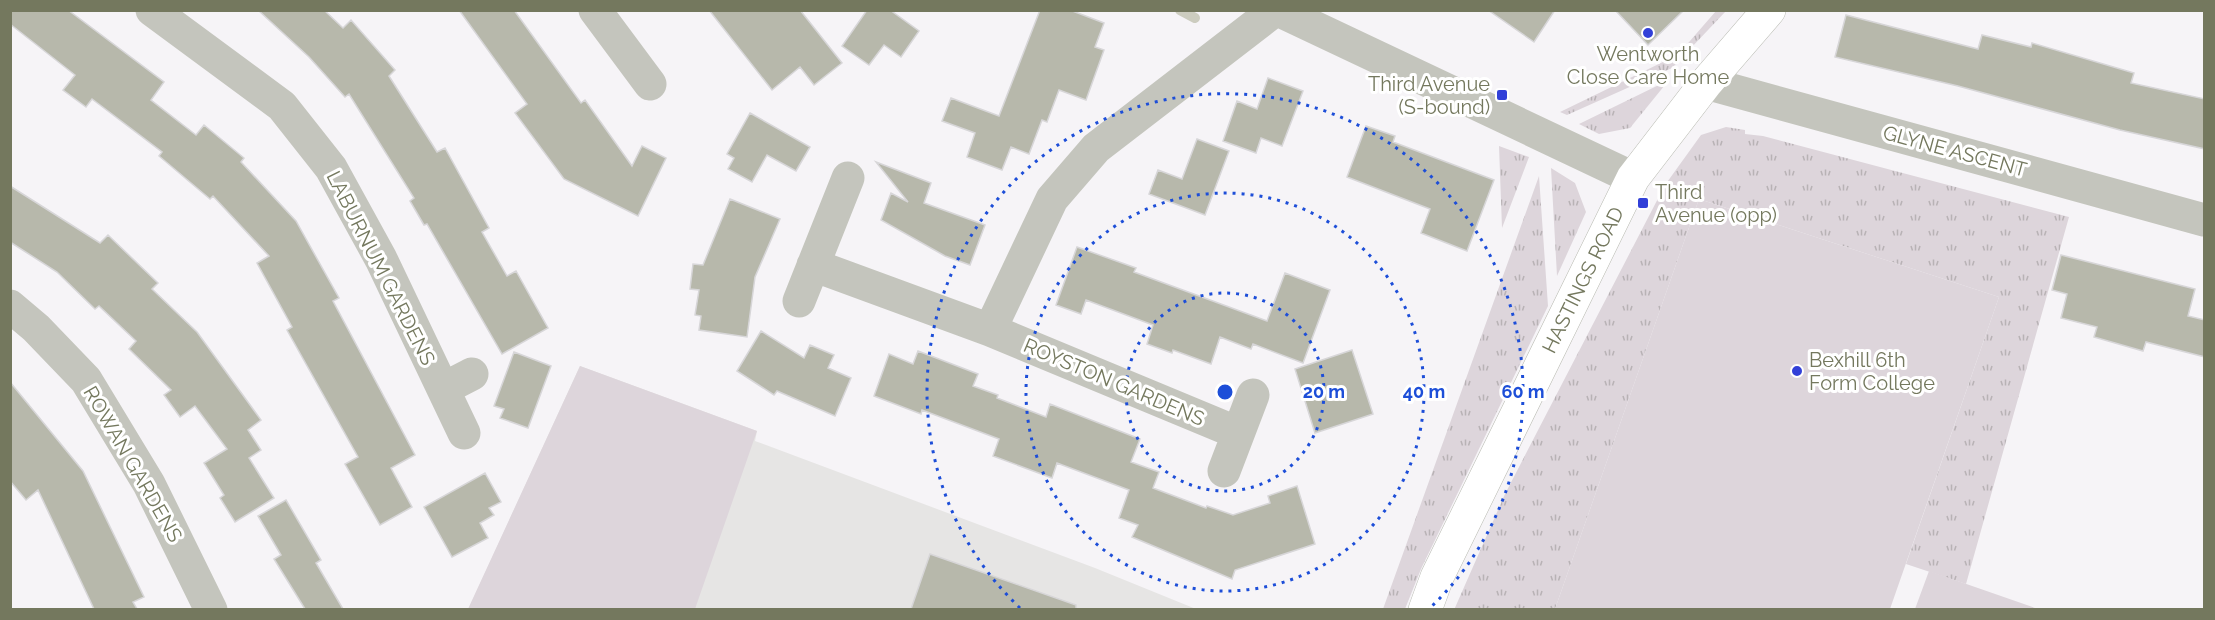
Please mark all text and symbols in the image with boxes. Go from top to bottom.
marker: Wentworth Close Care Home [1641,26,1655,40]
place label: Wentworth Close Care Home [1567,42,1729,89]
place label: Third Avenue (S-bound) [1368,72,1490,119]
marker: Third Avenue (S-bound) [1495,88,1509,102]
street label: GLYNE ASCENT [1880,120,2030,182]
street label: LABURNUM GARDENS [322,167,440,369]
place label: Third Avenue (opp) [1655,180,1777,227]
marker: Third Avenue (opp) [1636,196,1650,210]
street label: HASTINGS ROAD [1537,203,1629,357]
street label: ROYSTON GARDENS [1020,333,1208,431]
place label: Bexhill 6th Form College [1809,348,1935,395]
marker: Bexhill 6th Form College [1790,364,1804,378]
text: 20 m [1303,381,1345,402]
text: 40 m [1403,381,1445,402]
text: 60 m [1501,381,1545,402]
street label: ROWAN GARDENS [79,382,187,546]
centre of rings [1215,382,1235,402]

